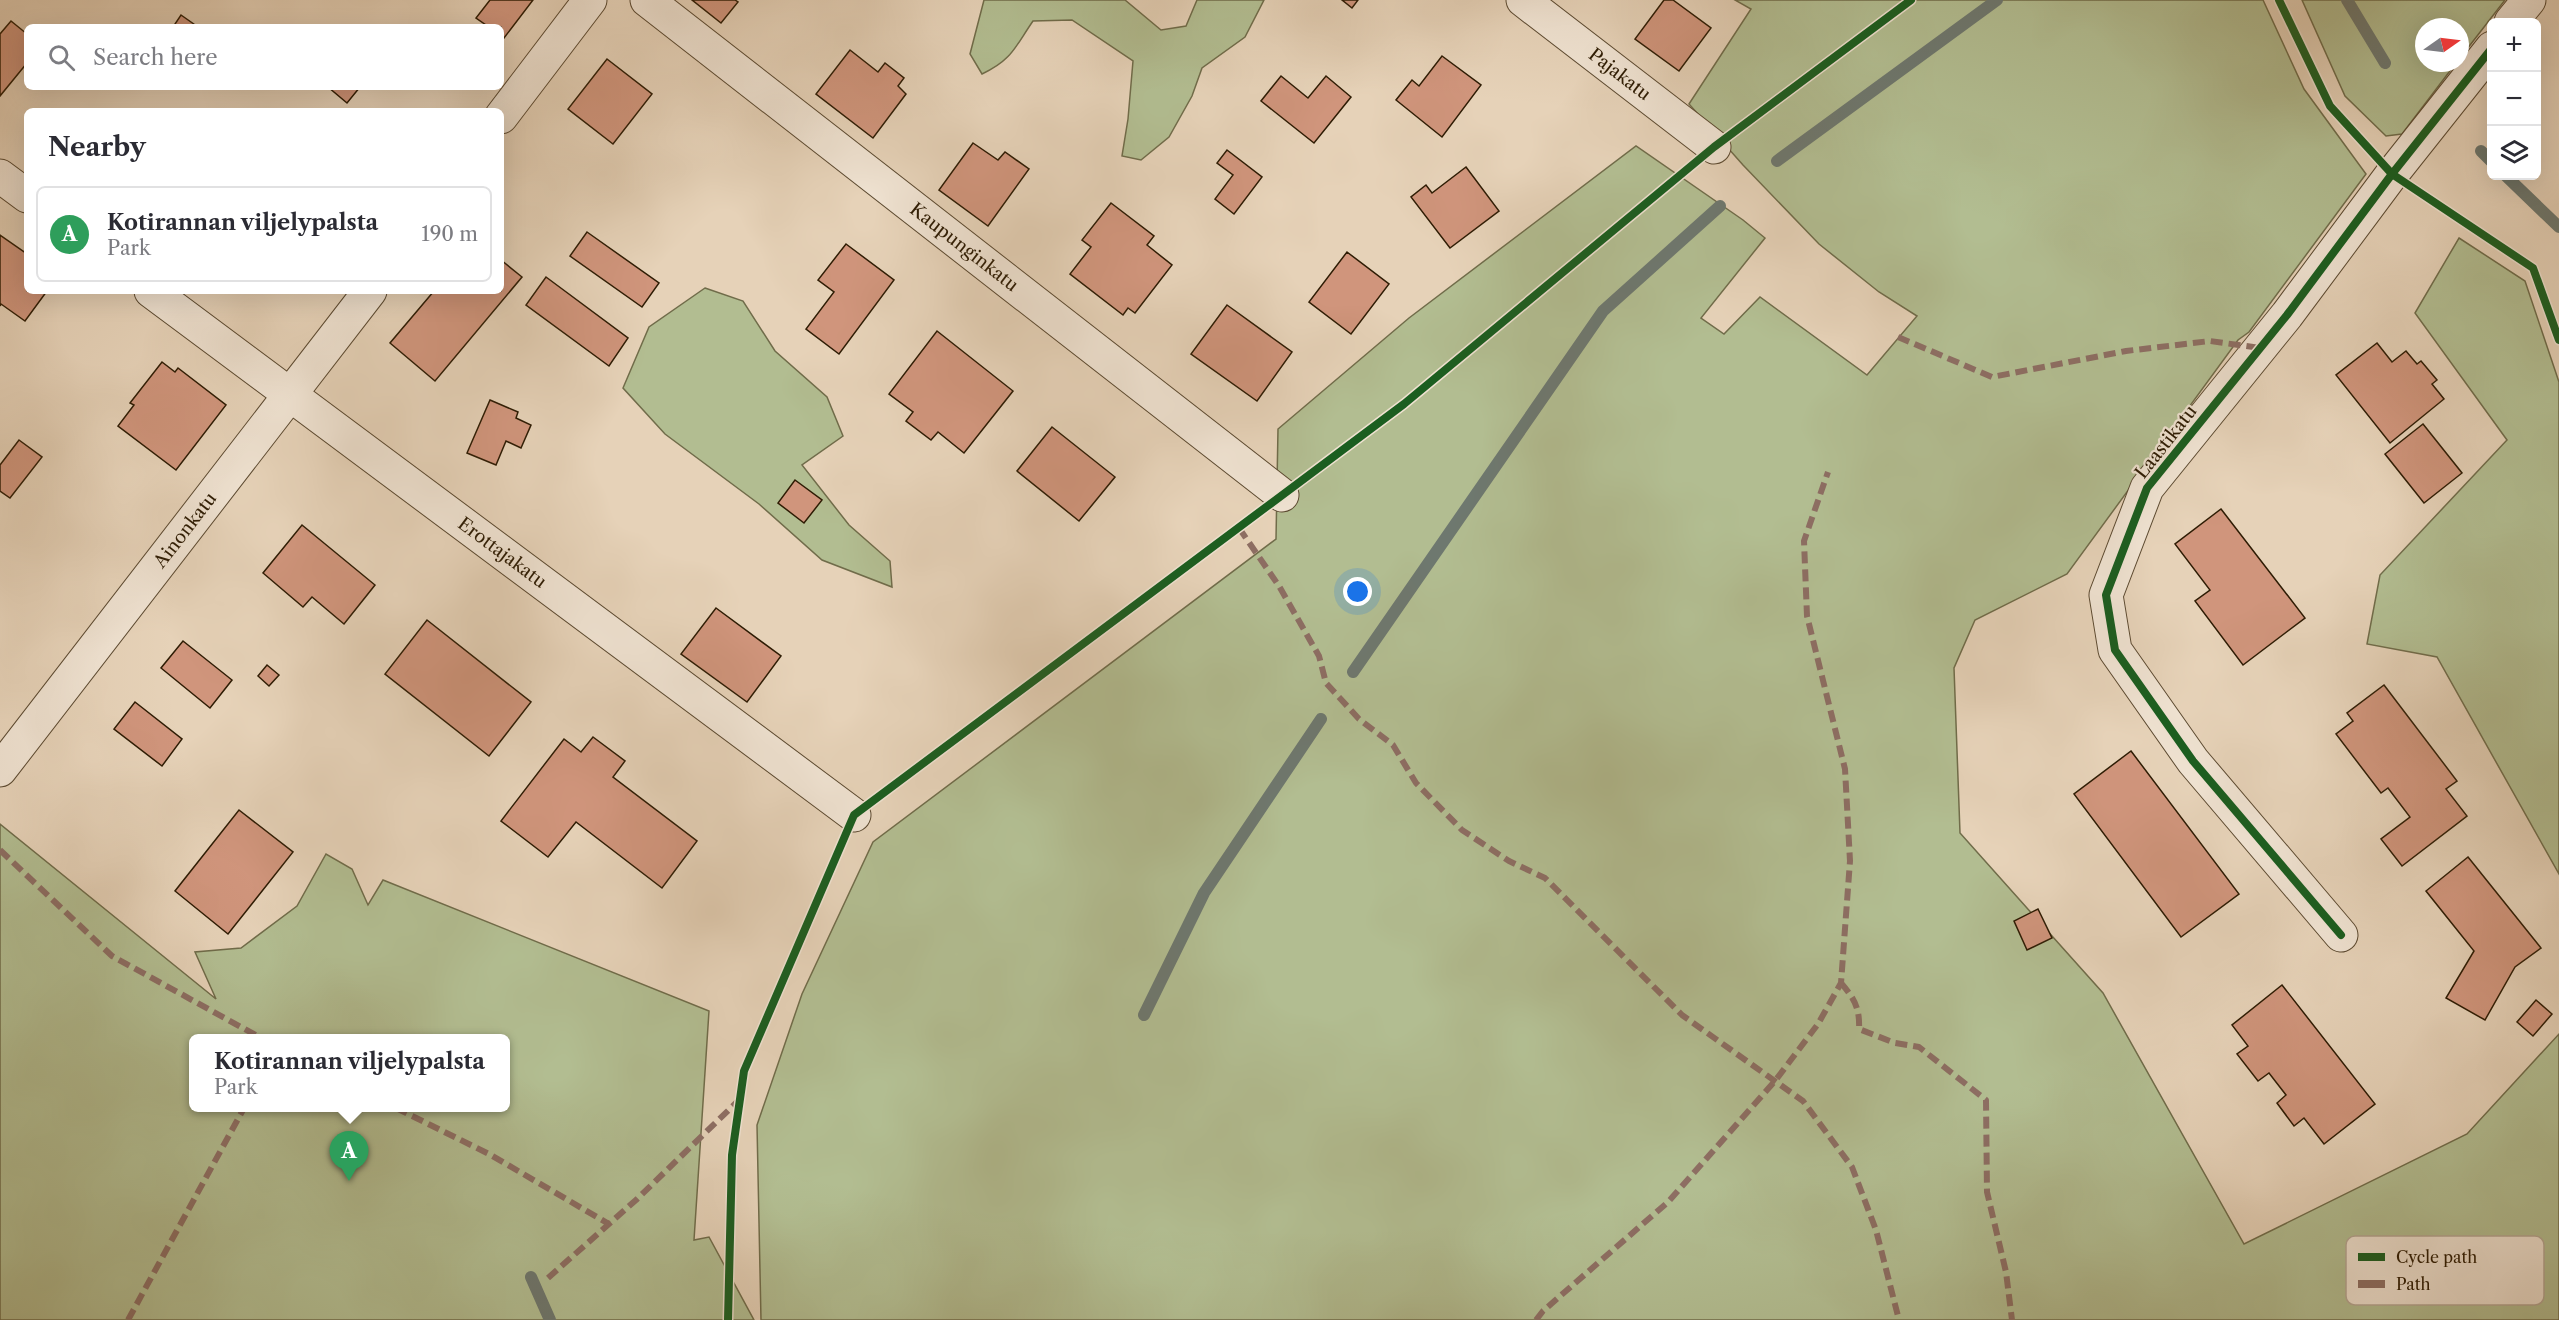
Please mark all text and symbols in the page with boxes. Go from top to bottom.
north arrow [2415,18,2469,72]
map controls [2487,18,2541,180]
button: + [2487,18,2541,72]
search box [24,24,504,90]
icon: search [45,41,78,74]
street label: Pajakatu [1584,43,1655,105]
text: Search here [93,44,218,71]
button: − [2487,72,2541,126]
button: layers [2487,126,2541,180]
text: Nearby [48,131,146,163]
street label: Kaupunginkatu [905,198,1023,296]
text: Kotirannan viljelypalsta [107,209,378,236]
text: A [62,222,77,246]
text: 190 m [421,222,478,246]
text: Park [107,236,150,260]
street label: Laastikatu [2130,401,2202,483]
street label: Ainonkatu [149,488,221,573]
street label: Erottajakatu [454,513,551,593]
your location [1343,577,1372,606]
popup [189,1034,510,1112]
text: Kotirannan viljelypalsta [214,1048,485,1075]
text: Park [214,1075,257,1099]
pin: A [330,1132,368,1181]
legend [2346,1236,2544,1305]
text: Cycle path [2396,1247,2477,1267]
text: Path [2396,1274,2430,1294]

